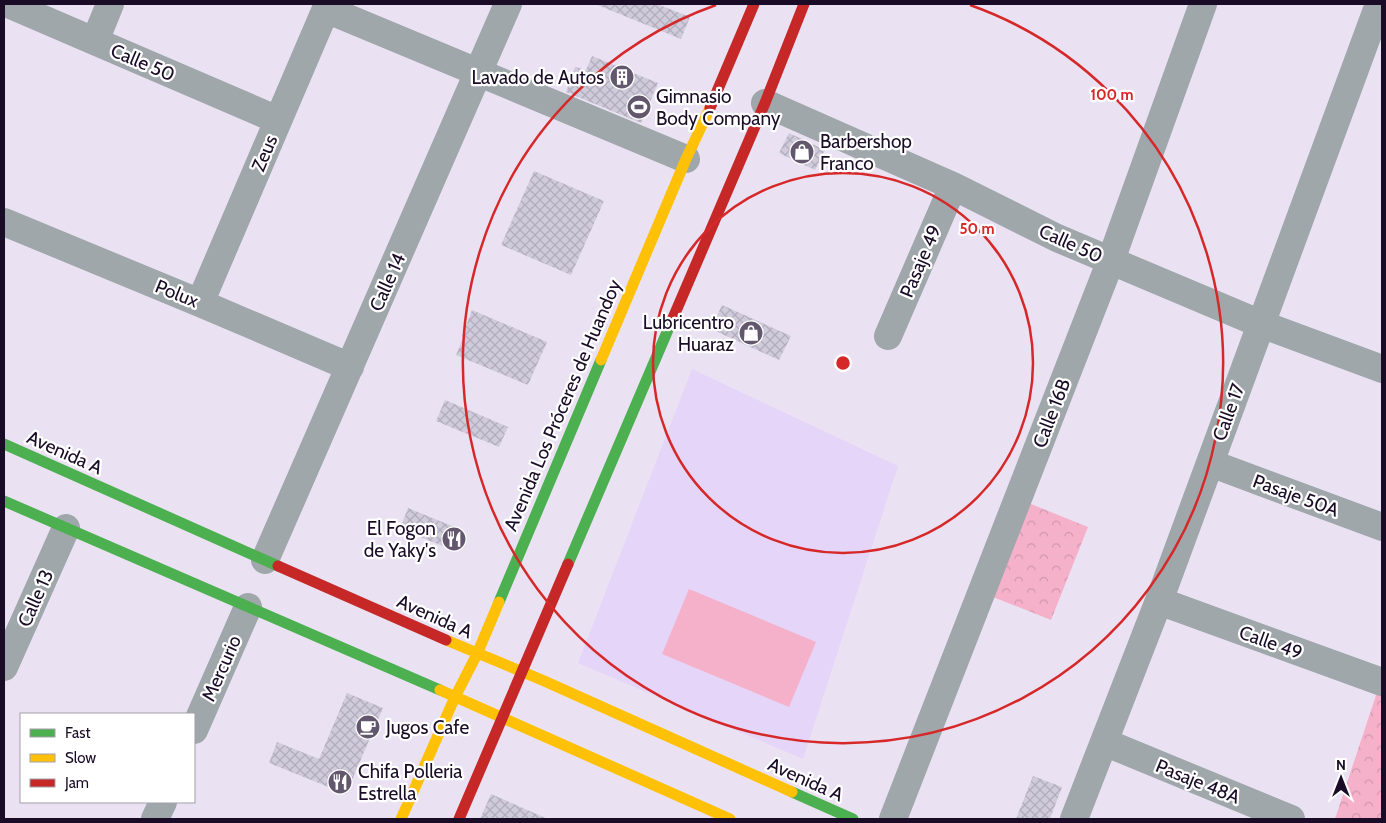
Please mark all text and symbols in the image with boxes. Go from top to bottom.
street label: Calle 50 [107,39,178,86]
building icon: Lavado de Autos [609,64,635,90]
place label: Lavado de Autos [471,66,604,89]
place label: Gimnasio Body Company [656,85,781,130]
text: 100 m [1090,86,1134,104]
sports icon: Gimnasio Body Company [626,94,652,120]
place label: Barbershop Franco [820,130,912,175]
street label: Zeus [247,131,282,175]
shop icon: Barbershop Franco [789,139,815,165]
street label: Calle 50 [1035,219,1106,268]
text: 50 m [959,220,995,238]
street label: Pasaje 49 [895,221,946,301]
street label: Calle 14 [365,250,410,315]
street label: Polux [152,274,202,312]
street label: Avenida Los Próceres de Huandoy [499,276,626,534]
place label: Lubricentro Huaraz [643,311,734,356]
shop icon: Lubricentro Huaraz [738,320,764,346]
centre of rings [834,354,852,372]
street label: Calle 16B [1028,375,1075,451]
street label: Calle 17 [1207,380,1250,444]
street label: Avenida A [23,426,106,479]
street label: Pasaje 50A [1250,469,1342,522]
place label: El Fogon de Yaky's [364,517,436,562]
restaurant icon: El Fogon de Yaky's [441,526,467,552]
street label: Calle 13 [13,566,58,630]
street label: Avenida A [393,590,476,643]
street label: Calle 49 [1236,620,1306,664]
street label: Mercurio [197,632,246,705]
legend [20,713,195,803]
cafe icon: Jugos Cafe [355,714,381,740]
place label: Jugos Cafe [385,716,469,739]
text: Fast [65,724,90,742]
text: Slow [65,749,96,767]
street label: Avenida A [764,753,847,806]
north arrow [1316,753,1366,803]
street label: Pasaje 48A [1152,754,1244,809]
text: N [1336,756,1346,774]
place label: Chifa Polleria Estrella [358,760,462,805]
restaurant icon: Chifa Polleria Estrella [327,769,353,795]
text: Jam [64,774,89,792]

